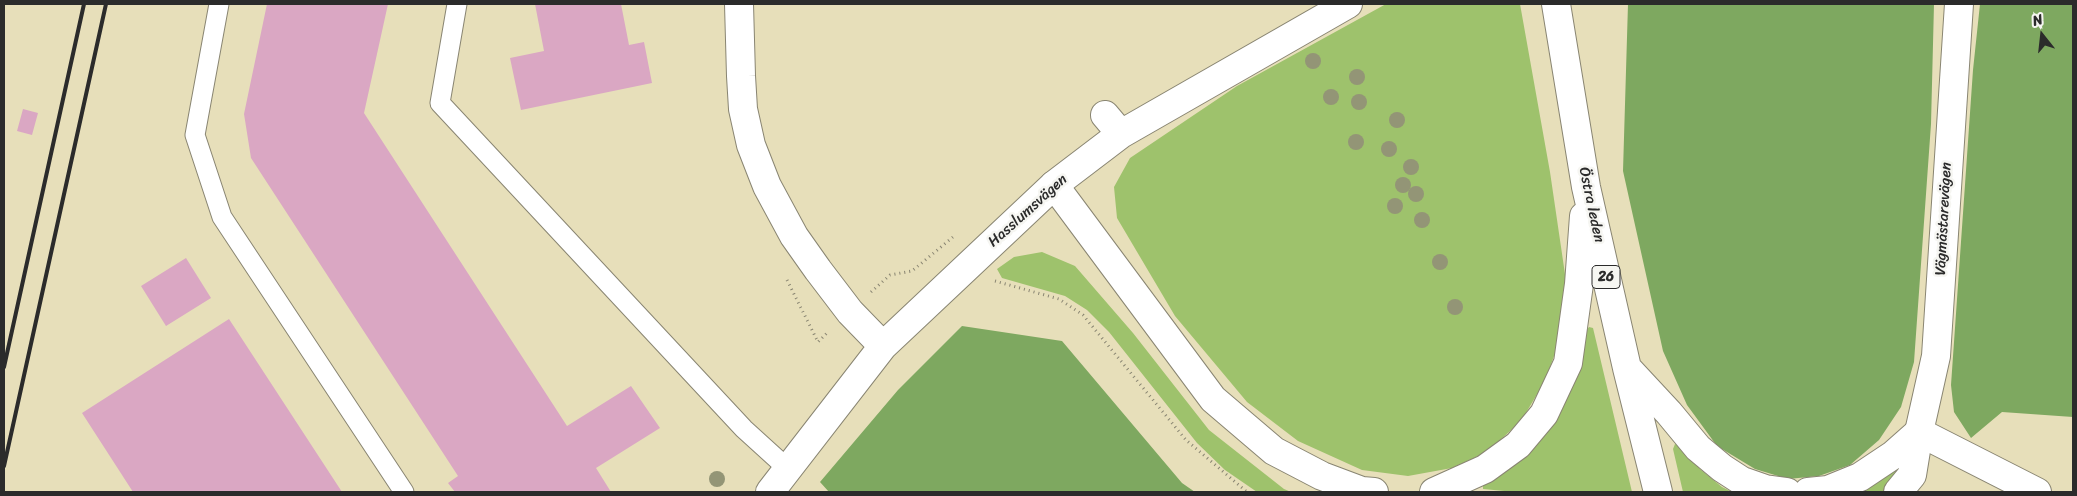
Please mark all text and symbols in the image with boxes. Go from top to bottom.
text: N [2030,7,2046,33]
north arrow [2017,10,2067,60]
street label: Vägmästarevägen [1932,162,1956,276]
street label: Östra leden [1574,166,1608,244]
street label: Hasslumsvägen [985,171,1071,251]
road number: 26 [1592,266,1620,288]

